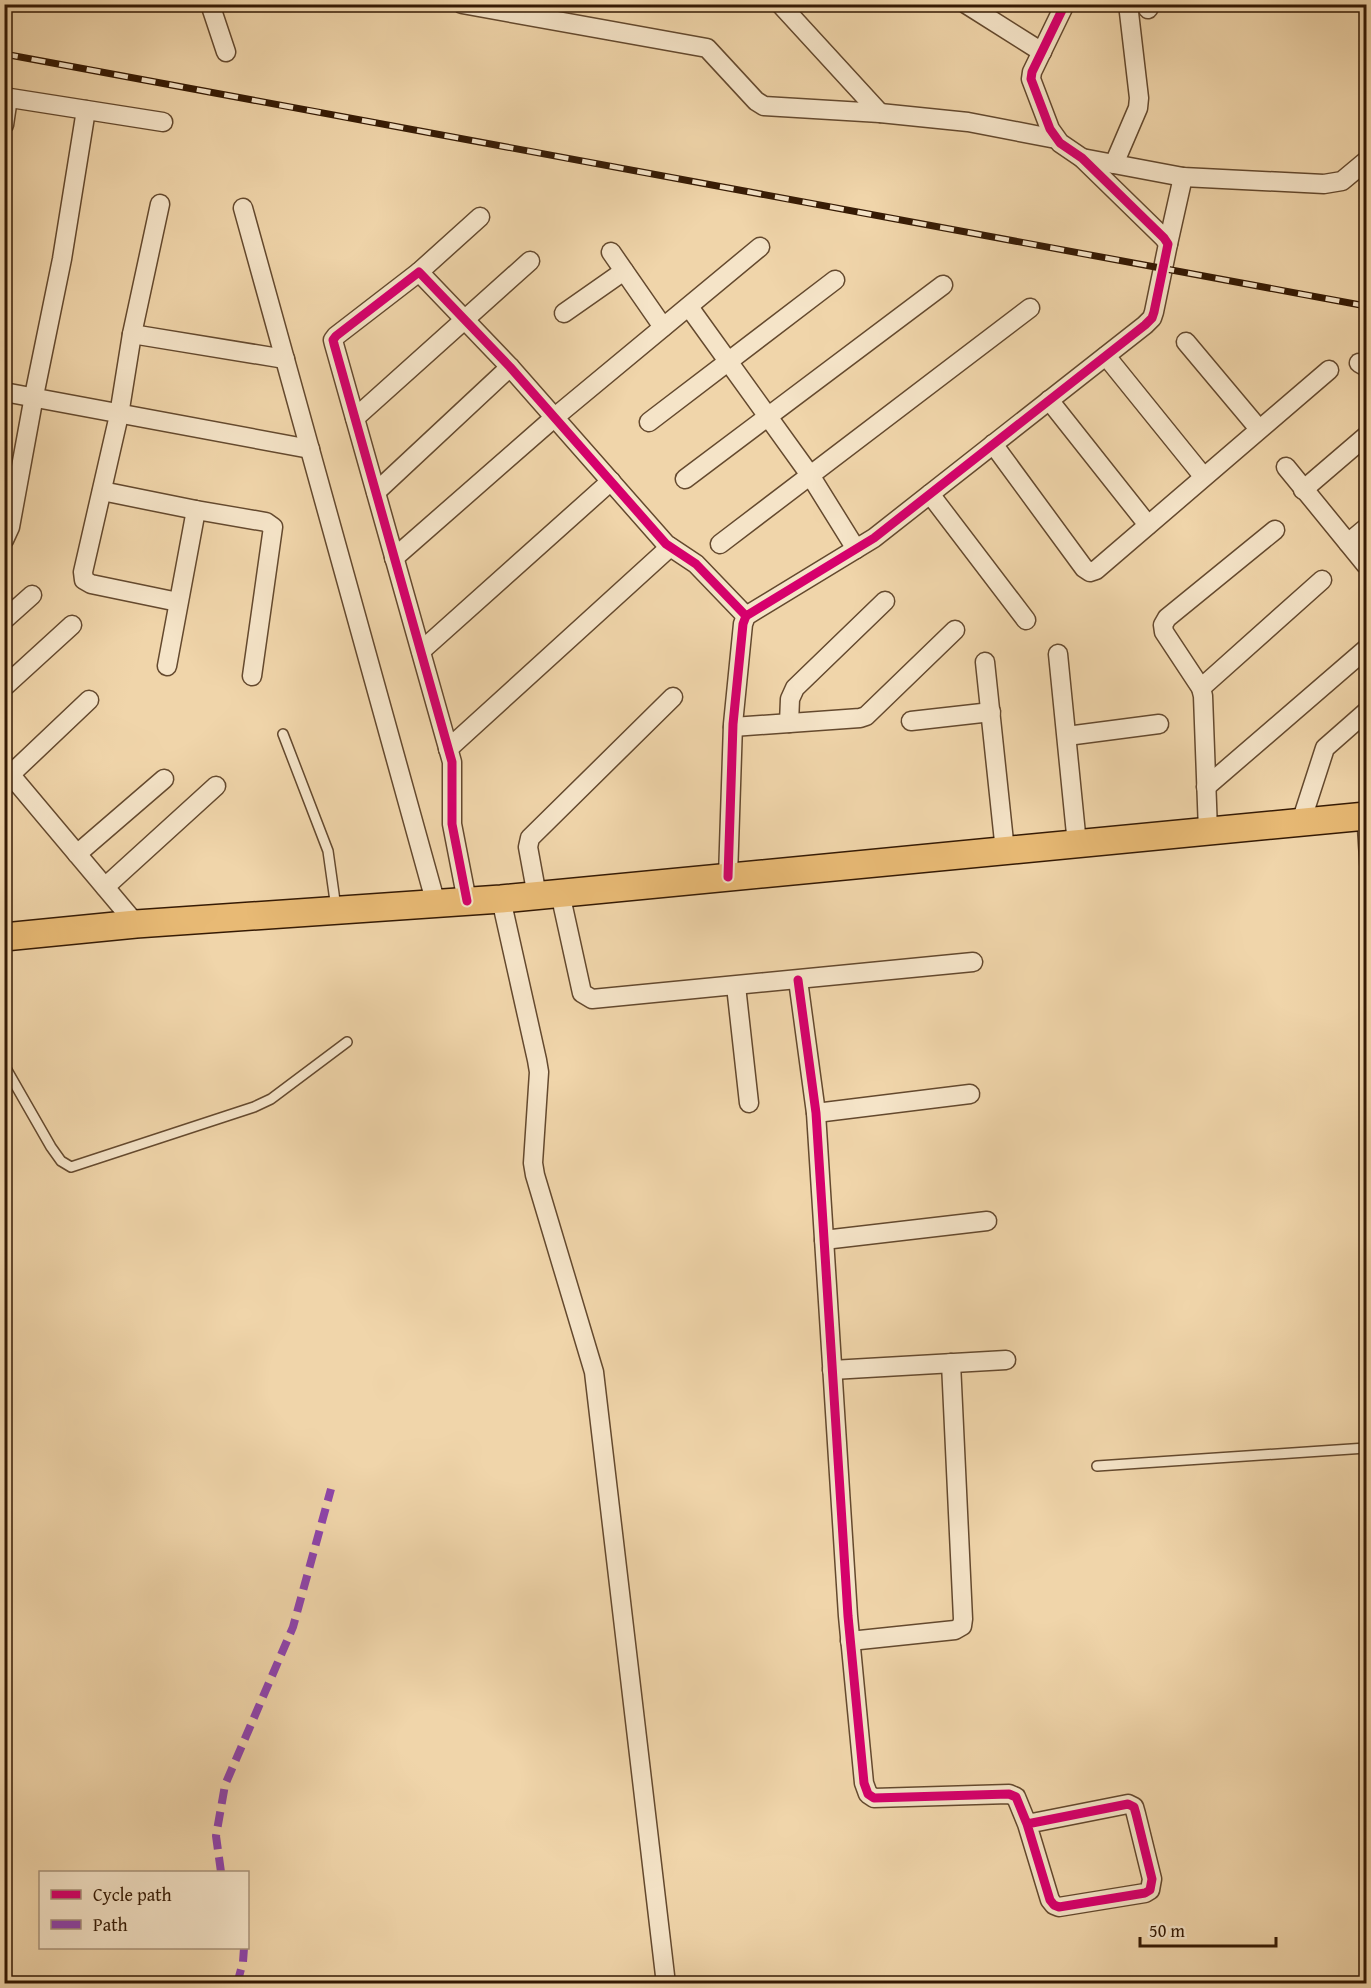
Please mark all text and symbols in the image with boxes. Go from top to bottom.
legend [39,1871,249,1949]
text: Cycle path [93,1881,172,1908]
scale bar [1140,1910,1276,1948]
text: Path [93,1911,128,1938]
text: 50 m [1149,1917,1185,1944]

